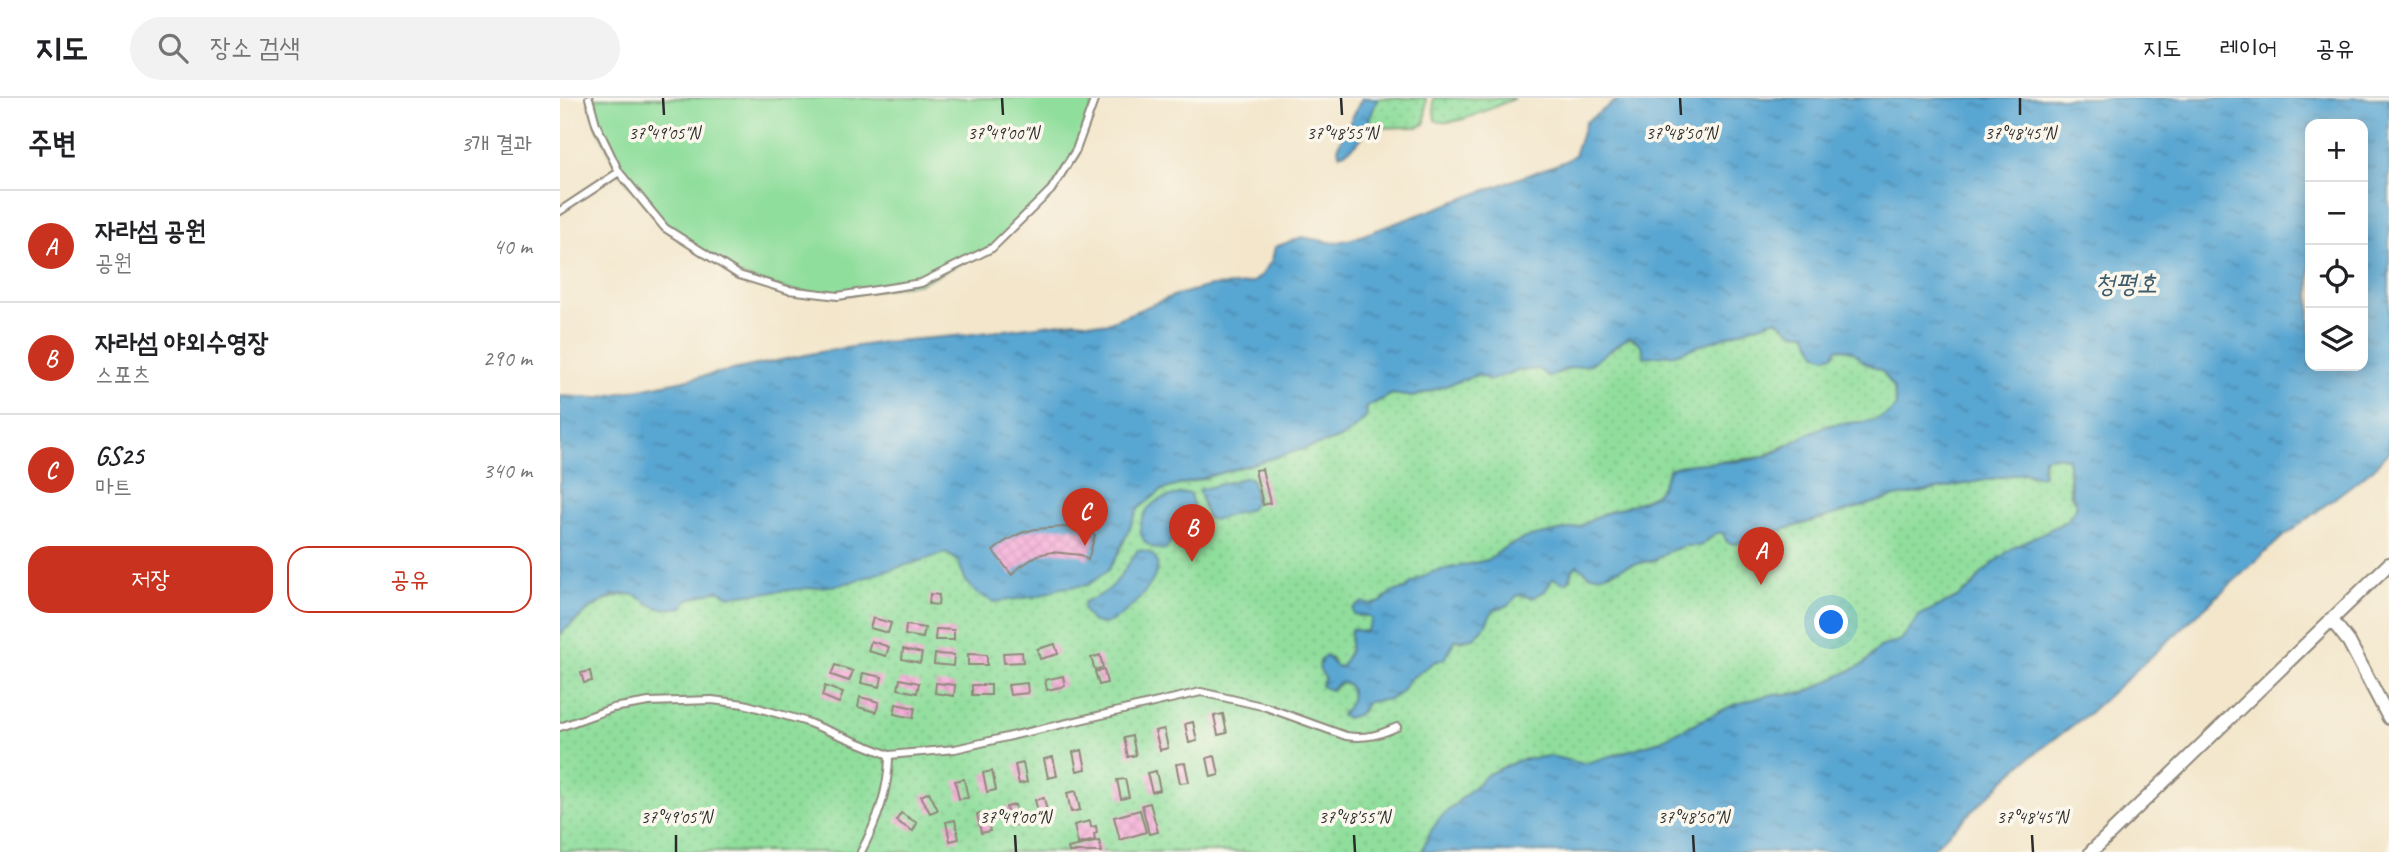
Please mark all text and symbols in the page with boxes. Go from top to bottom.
search box [130,17,620,80]
text: 지도 [35,27,88,69]
icon: search [154,29,192,67]
text: 장소 검색 [210,31,300,64]
text: 지도 [2143,33,2181,63]
text: 레이어 [2219,33,2277,63]
text: 공유 [2315,33,2354,63]
map controls [2305,119,2368,371]
button: + [2305,119,2368,182]
text: 37°49'05"N [629,122,703,144]
text: 37°49'00"N [968,122,1042,144]
text: 37°48'55"N [1307,122,1381,144]
text: 37°48'50"N [1646,122,1720,144]
text: 37°48'45"N [1985,122,2059,144]
text: 주변 [28,124,76,162]
text: 3개 결과 [461,129,532,158]
button: − [2305,182,2368,245]
text: 자라섬 공원 [95,214,206,247]
text: A [45,232,57,261]
text: 40 m [493,232,532,261]
button: locate [2305,245,2368,308]
text: 공원 [95,248,132,277]
water label: 청평호 [2095,267,2157,300]
button: layers [2305,308,2368,371]
text: 자라섬 야외수영장 [95,326,269,359]
text: B [45,344,57,373]
text: 290 m [483,344,532,373]
text: 스포츠 [95,360,151,389]
text: GS25 [95,439,143,472]
text: C [46,456,56,485]
text: 340 m [483,456,532,485]
text: 마트 [95,472,132,501]
pin: C [1062,488,1108,546]
pin: B [1169,504,1215,562]
pin: A [1738,527,1784,585]
button: 저장 [28,546,273,613]
button: 공유 [287,546,532,613]
your location [1814,605,1848,639]
text: 37°49'05"N [641,806,715,828]
text: 37°49'00"N [980,806,1054,828]
text: 37°48'55"N [1319,806,1393,828]
text: 37°48'50"N [1658,806,1732,828]
text: 37°48'45"N [1997,806,2071,828]

